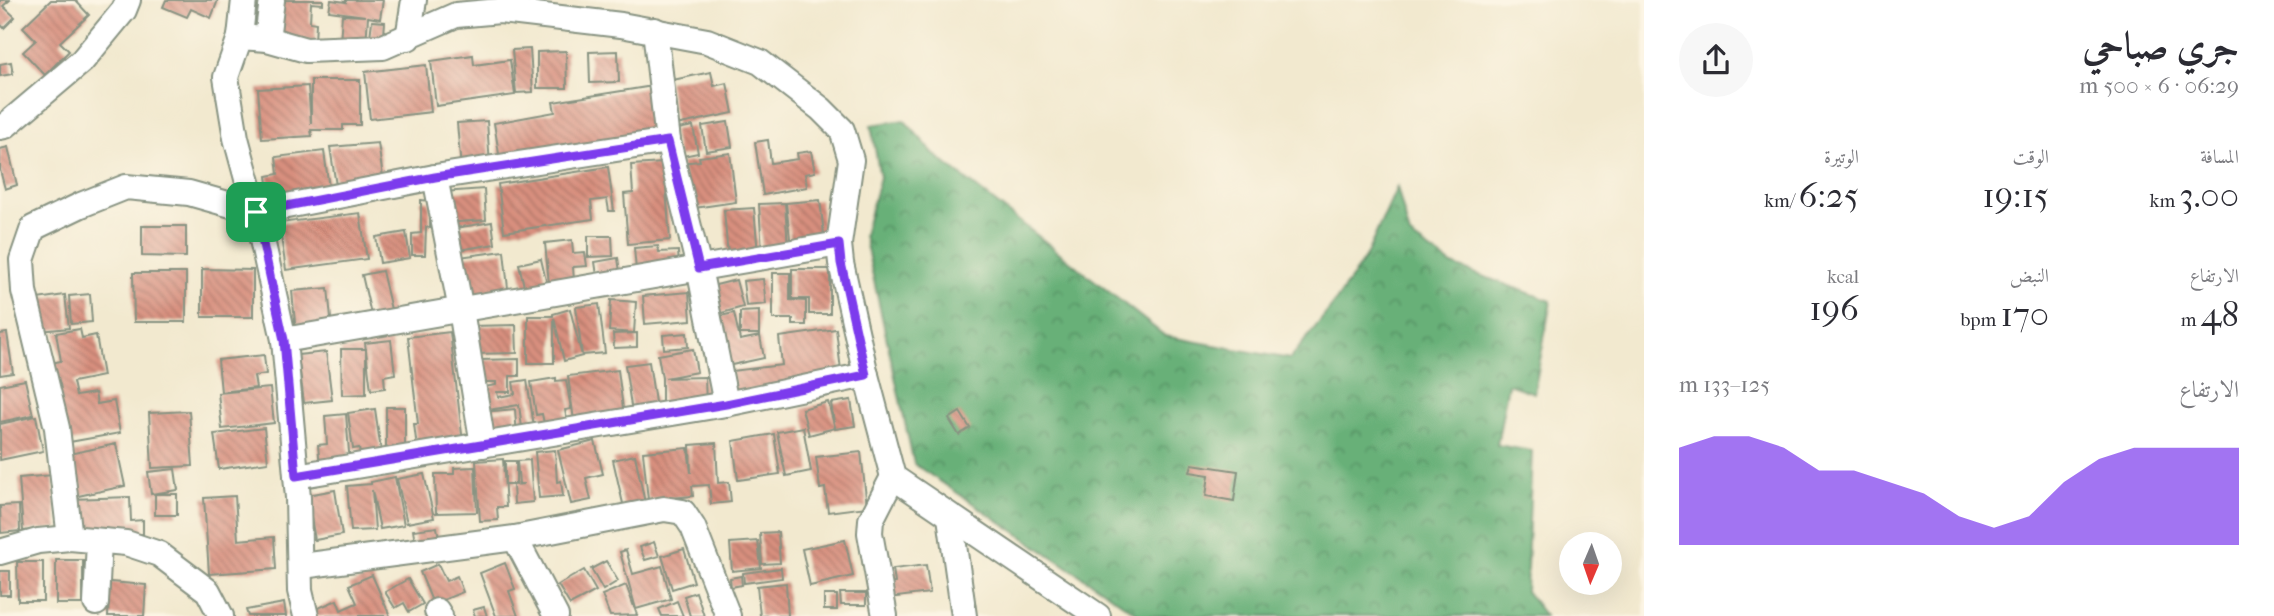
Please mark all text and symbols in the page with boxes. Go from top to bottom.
button: share [1679,23,1753,97]
text: جري صباحي [2082,23,2239,68]
text: 06:29 · 6 × 500 m [2079,72,2239,99]
text: الوتيرة [1824,146,1859,168]
text: الوقت [2013,146,2049,168]
text: المسافة [2200,146,2239,168]
text: 6:25 [1798,175,1859,216]
text: 19:15 [1982,175,2049,216]
text: 3.00 [2179,175,2239,216]
pin [226,182,286,242]
text: /km [1764,190,1798,212]
text: km [2150,190,2179,212]
icon: arrive [237,193,275,231]
text: النبض [2010,265,2049,287]
text: الارتفاع [2190,265,2239,287]
text: kcal [1827,266,1859,288]
text: 196 [1809,288,1859,329]
text: 170 [2000,294,2049,335]
text: 48 [2201,294,2239,335]
text: bpm [1960,309,2000,331]
text: m [2181,309,2201,331]
text: 125–133 m [1679,371,1770,398]
text: الارتفاع [2179,376,2239,403]
north arrow [1559,532,1622,595]
map controls [1559,532,1622,595]

